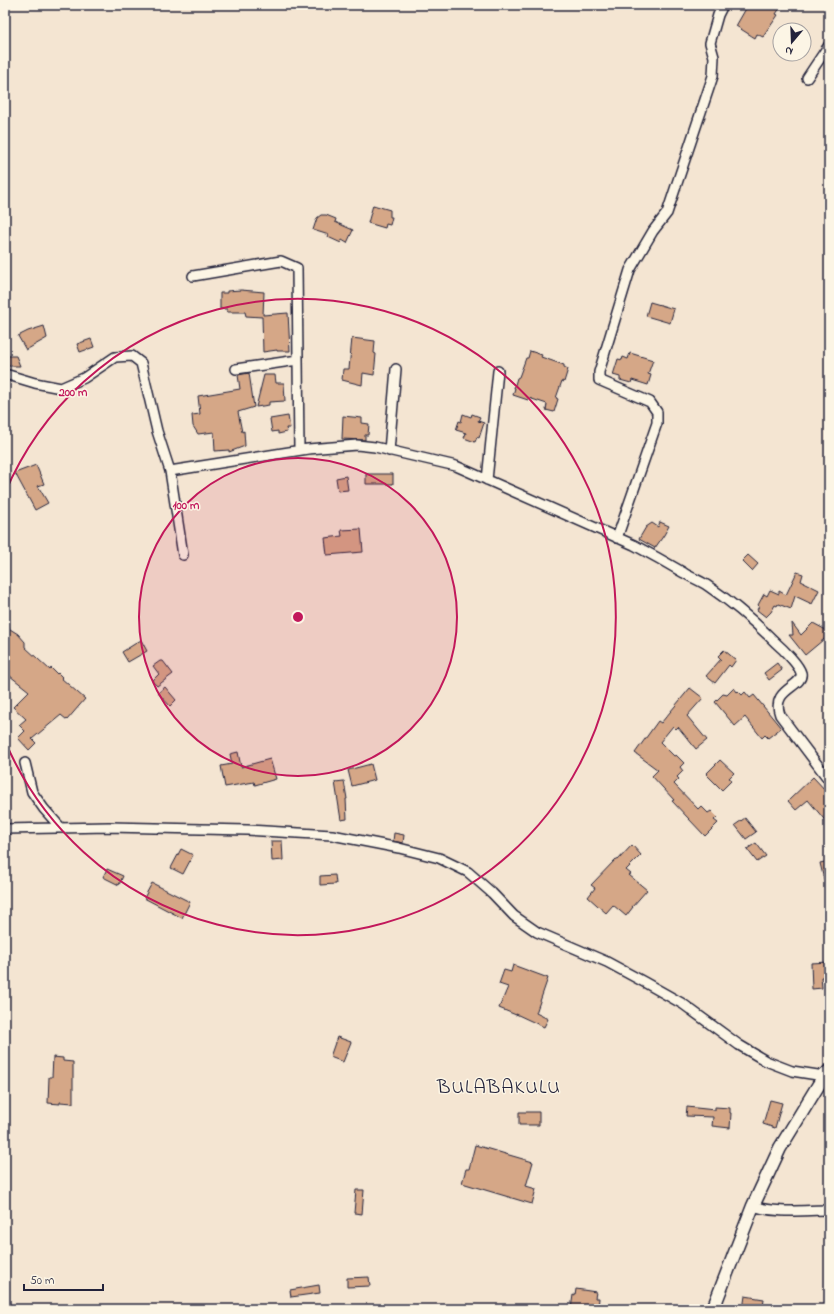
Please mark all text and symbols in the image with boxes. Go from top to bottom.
north arrow [772,22,812,62]
text: N [783,42,795,59]
text: 200 m [58,384,88,402]
text: 100 m [173,497,200,515]
centre of rings [291,610,305,624]
district label: BULABAKULU [436,1074,561,1103]
scale bar [24,1266,103,1292]
text: 50 m [30,1272,54,1290]

